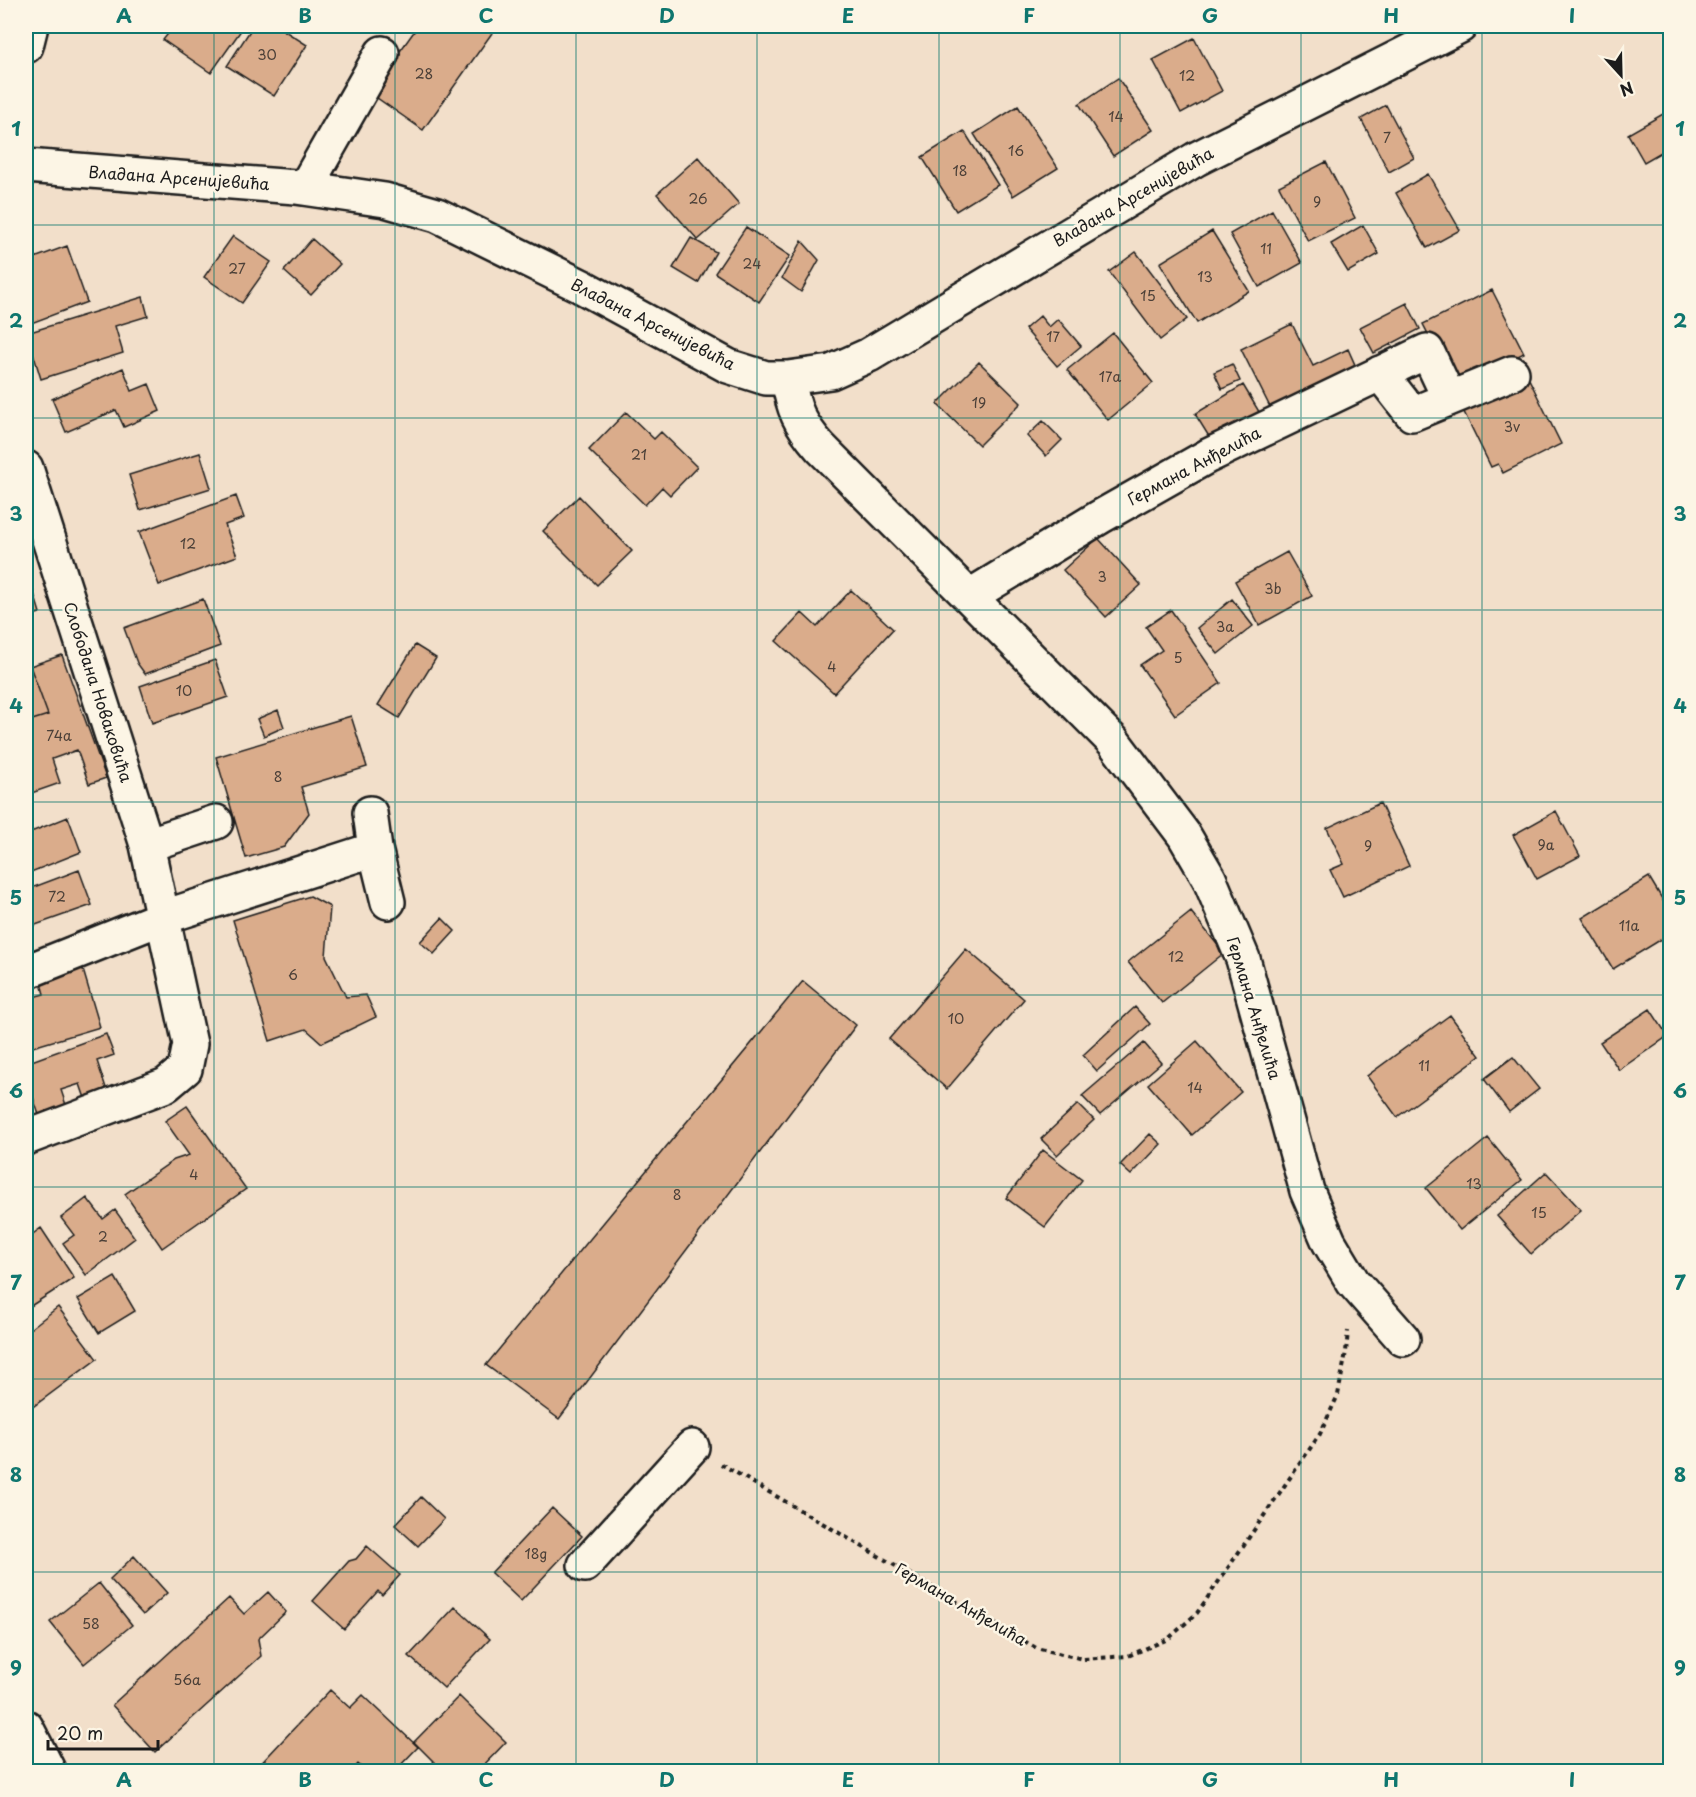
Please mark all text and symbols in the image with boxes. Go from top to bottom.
text: A [116,0,132,30]
text: B [298,0,312,30]
text: C [478,0,494,30]
text: D [659,0,675,30]
text: E [842,0,854,30]
text: F [1023,0,1035,30]
text: G [1202,0,1218,30]
text: H [1383,0,1399,30]
text: I [1569,0,1575,30]
house number: 30 [257,44,277,65]
north arrow [1591,45,1651,105]
house number: 28 [415,63,433,84]
house number: 12 [1179,65,1195,86]
text: N [1617,76,1637,103]
house number: 14 [1108,106,1124,127]
text: 1 [11,113,21,143]
text: 1 [1675,113,1685,143]
house number: 7 [1383,127,1391,148]
house number: 16 [1008,140,1024,161]
street label: Владана Арсенијевића [1048,140,1217,252]
street label: Владана Арсенијевића [88,159,270,195]
house number: 18 [952,160,968,181]
house number: 26 [688,188,708,209]
house number: 9 [1313,191,1321,212]
house number: 11 [1260,238,1272,259]
house number: 24 [743,253,761,274]
house number: 27 [228,258,246,279]
house number: 13 [1197,266,1213,287]
street label: Владана Арсенијевића [567,271,740,375]
house number: 15 [1140,285,1156,306]
text: 2 [9,305,23,335]
text: 2 [1673,305,1687,335]
house number: 17 [1046,326,1060,347]
house number: 17a [1099,366,1122,387]
house number: 19 [972,392,986,413]
house number: 3v [1504,416,1520,437]
street label: Германа Анђелића [1122,420,1265,511]
house number: 21 [631,444,647,465]
text: 3 [9,498,23,528]
text: 3 [1673,498,1687,528]
house number: 12 [180,533,196,554]
house number: 3 [1097,566,1107,587]
house number: 3b [1264,578,1282,599]
street label: Слободана Новаковића [58,598,139,785]
house number: 3a [1216,616,1234,637]
house number: 5 [1173,647,1183,668]
house number: 4 [827,656,837,677]
house number: 10 [176,680,192,701]
text: 4 [9,690,23,720]
text: 4 [1673,690,1687,720]
house number: 74a [46,725,72,746]
house number: 8 [274,766,282,787]
house number: 9a [1538,834,1555,855]
house number: 9 [1364,835,1372,856]
text: 5 [10,882,22,912]
text: 5 [1674,882,1686,912]
house number: 72 [48,886,66,907]
house number: 11a [1619,915,1640,936]
street label: Германа Анђелића [1222,933,1288,1082]
house number: 12 [1168,946,1184,967]
house number: 6 [288,964,298,985]
house number: 10 [948,1008,964,1029]
house number: 11 [1418,1055,1430,1076]
text: 6 [9,1075,23,1105]
text: 6 [1673,1075,1687,1105]
house number: 14 [1187,1077,1203,1098]
house number: 4 [189,1164,199,1185]
house number: 13 [1466,1173,1482,1194]
house number: 8 [673,1184,681,1205]
house number: 15 [1531,1202,1547,1223]
house number: 2 [98,1226,108,1247]
text: 7 [10,1267,22,1297]
text: 7 [1674,1267,1686,1297]
text: 8 [10,1459,22,1489]
text: 8 [1674,1459,1686,1489]
house number: 18g [525,1543,547,1564]
street label: Германа Анђелића [891,1556,1032,1651]
house number: 58 [82,1613,100,1634]
text: 9 [10,1652,22,1682]
text: 9 [1674,1652,1686,1682]
house number: 56a [173,1669,201,1690]
scale bar [48,1713,158,1751]
text: 20 m [57,1719,103,1746]
text: A [116,1764,132,1794]
text: B [298,1764,312,1794]
text: C [478,1764,494,1794]
text: D [659,1764,675,1794]
text: E [842,1764,854,1794]
text: F [1023,1764,1035,1794]
text: G [1202,1764,1218,1794]
text: H [1383,1764,1399,1794]
text: I [1569,1764,1575,1794]

